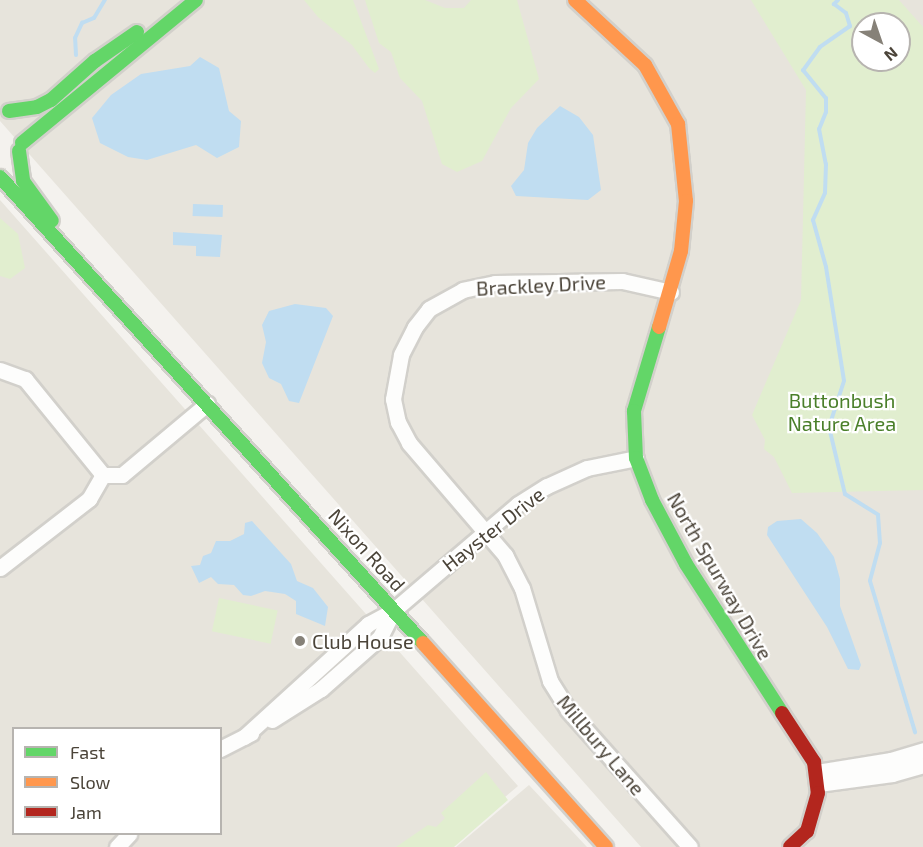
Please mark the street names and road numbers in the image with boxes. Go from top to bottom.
street label: Brackley Drive [475,270,607,300]
street label: Hayster Drive [437,482,549,576]
street label: North Spurway Drive [662,488,778,664]
street label: Nixon Road [324,504,410,596]
street label: Millbury Lane [552,690,650,800]

